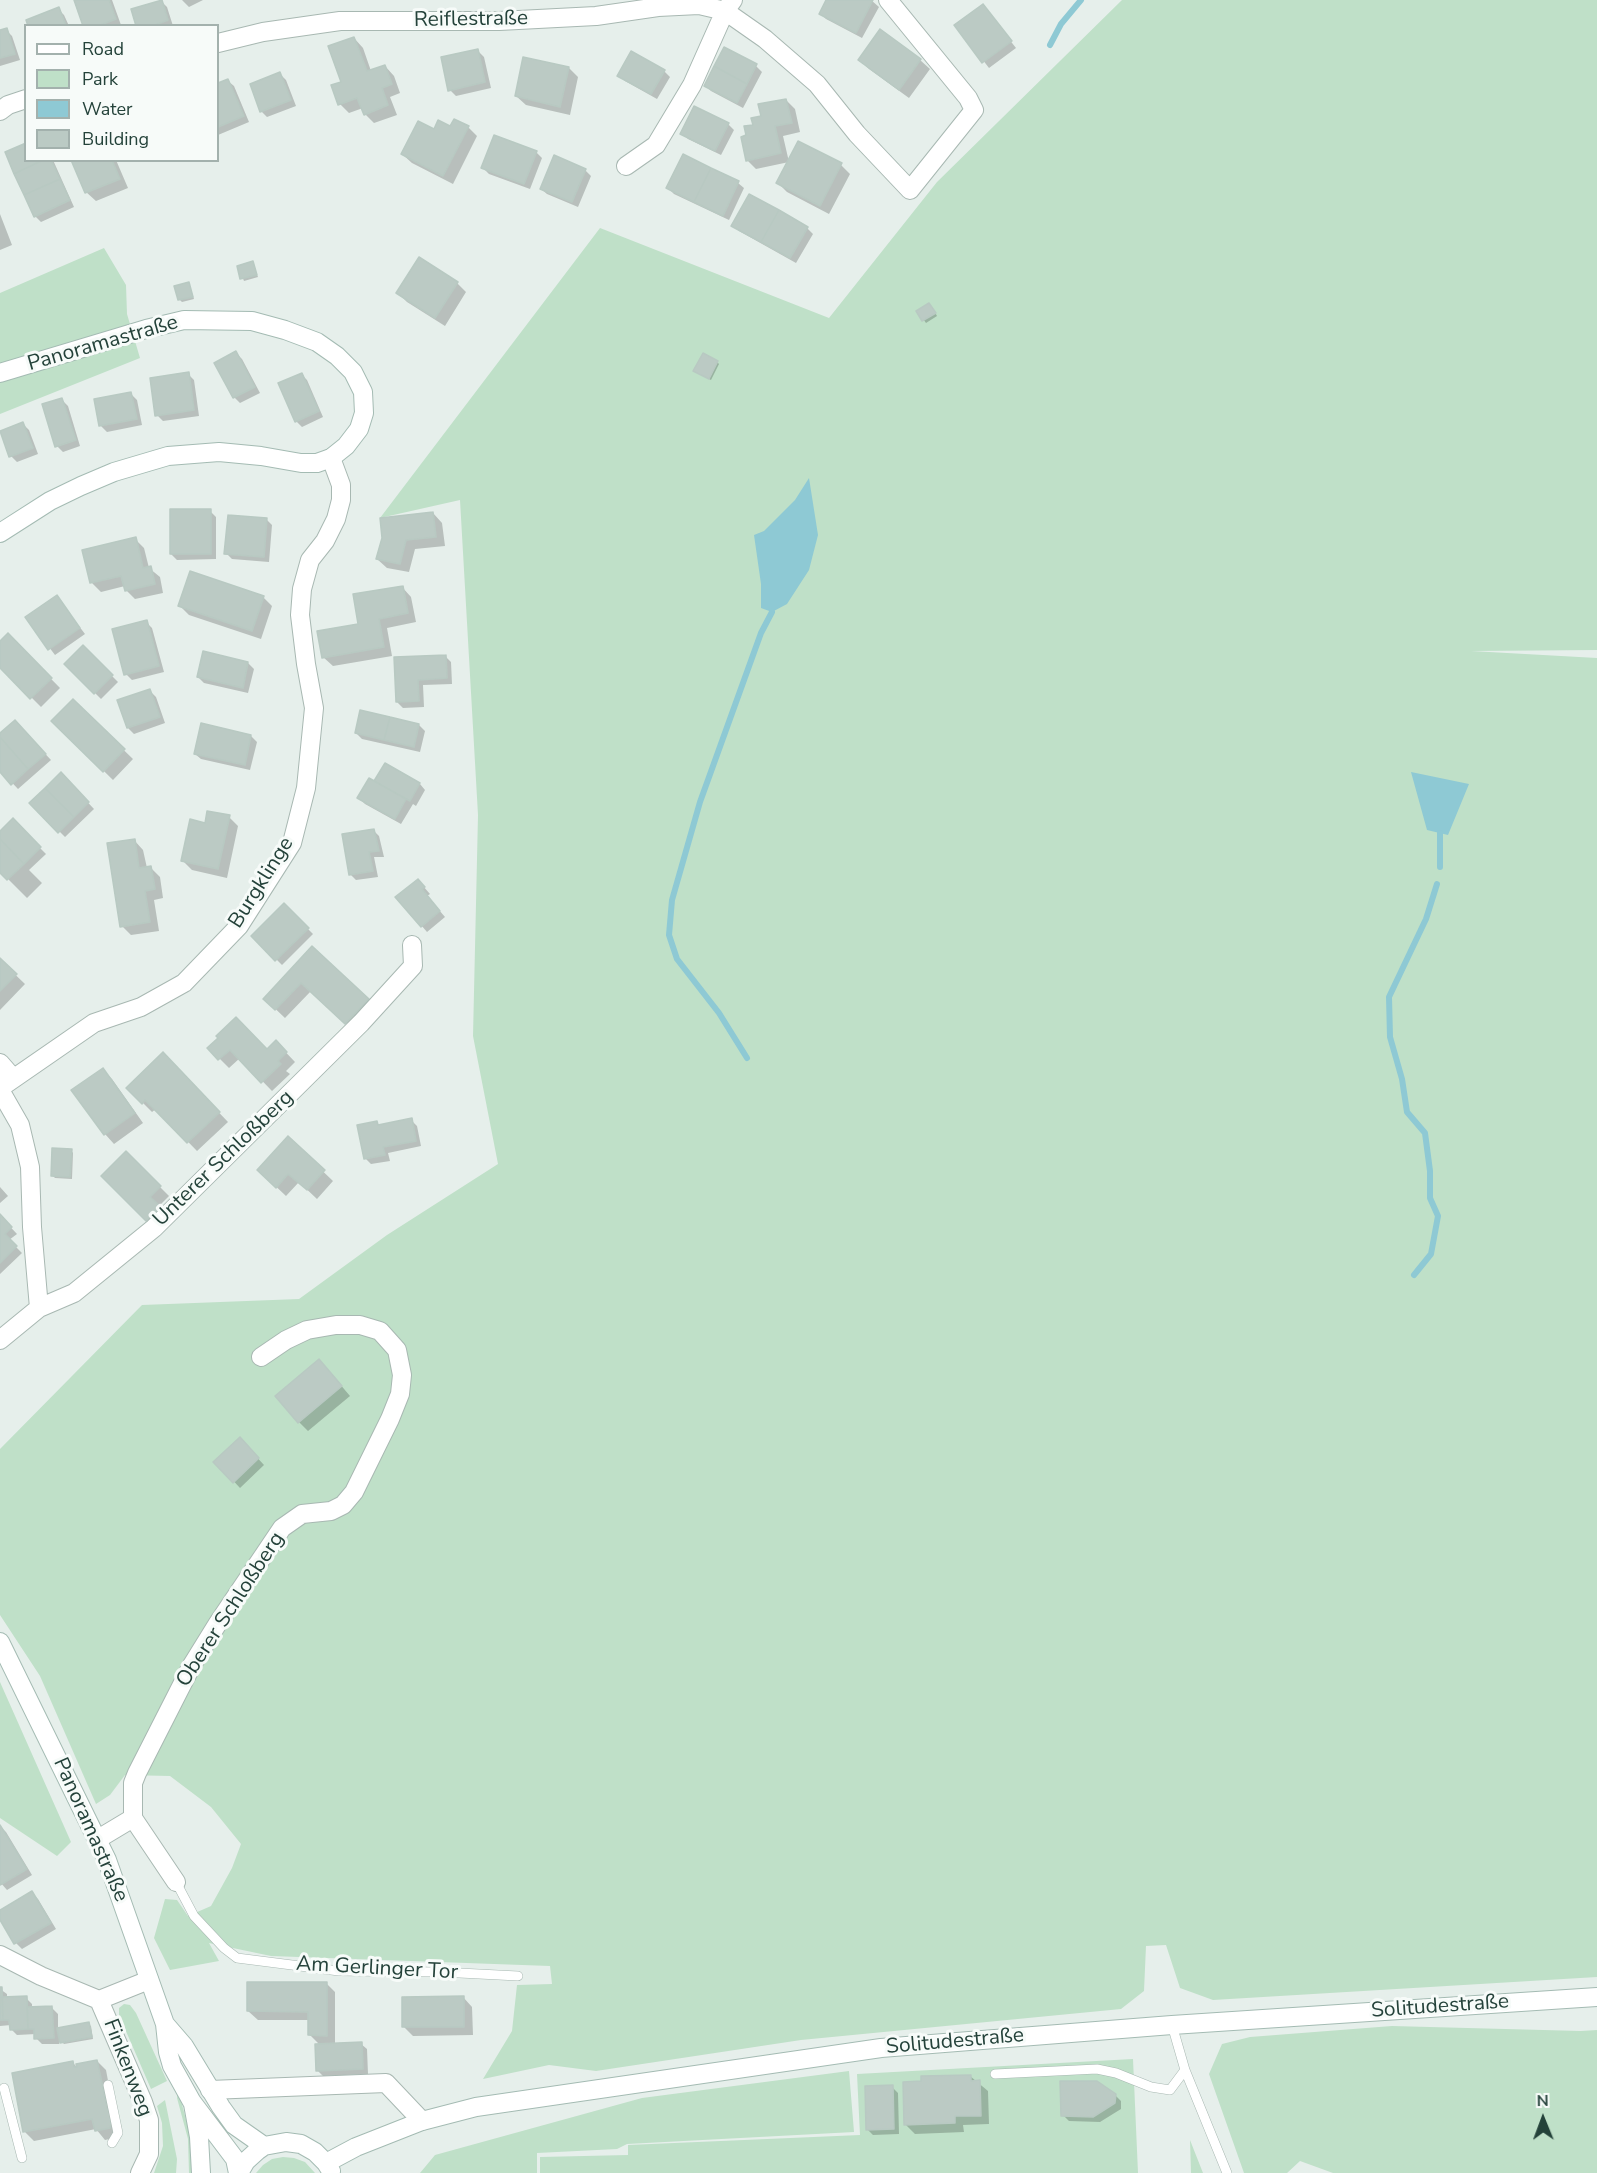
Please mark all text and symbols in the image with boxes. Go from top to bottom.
street label: Reiflestraße [414,6,528,34]
legend [24,24,219,162]
text: Road [82,37,124,61]
text: Park [82,67,118,91]
text: Water [82,97,133,121]
text: Building [82,127,149,151]
street label: Panoramastraße [25,311,181,377]
street label: Burgklinge [224,833,300,933]
street label: Unterer Schloßberg [149,1086,299,1232]
street label: Oberer Schloßberg [172,1528,290,1692]
street label: Panoramastraße [47,1754,133,1906]
street label: Am Gerlinger Tor [295,1952,459,1986]
street label: Solitudestraße [1370,1990,1510,2024]
street label: Finkenweg [97,2016,157,2120]
street label: Solitudestraße [885,2023,1025,2061]
north arrow [1513,2089,1573,2149]
text: N [1537,2090,1549,2112]

